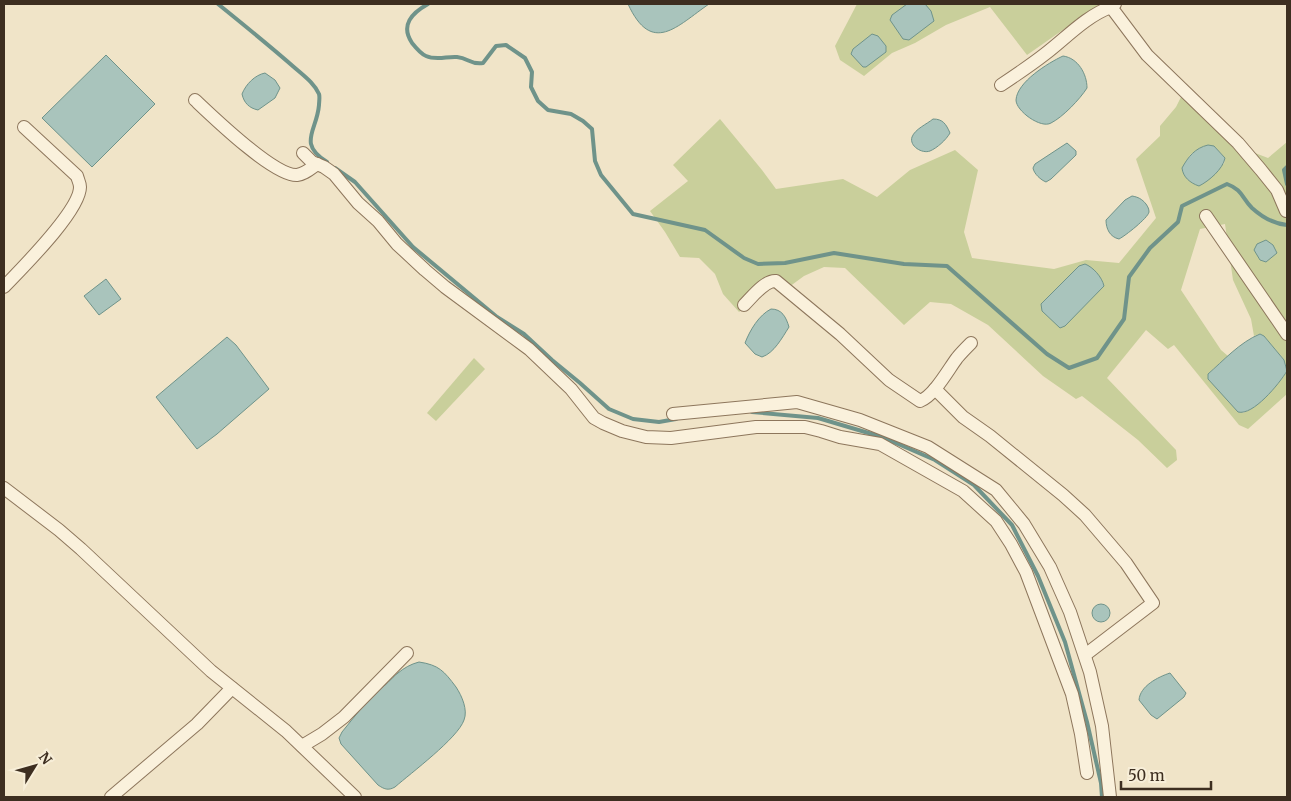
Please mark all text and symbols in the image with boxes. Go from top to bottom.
north arrow [10,741,60,791]
text: N [35,748,56,768]
scale bar [1121,758,1211,790]
text: 50 m [1128,766,1165,785]

